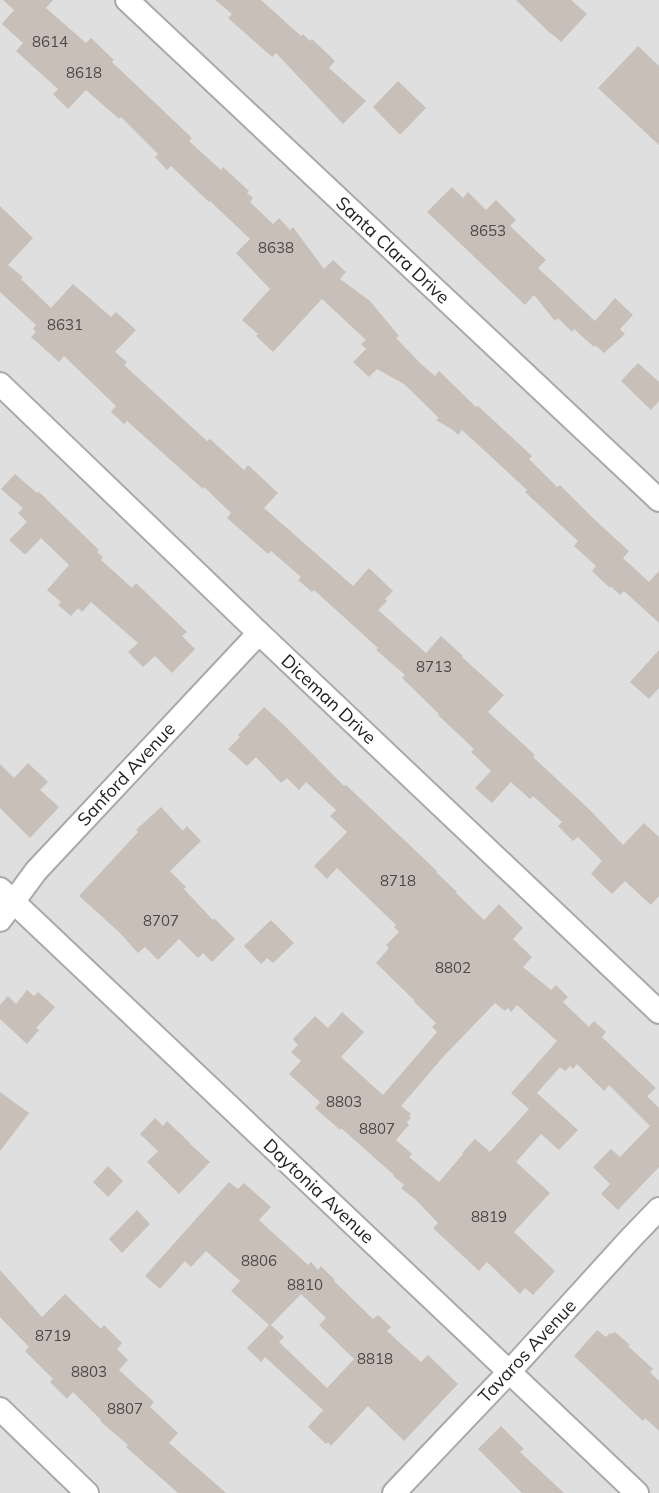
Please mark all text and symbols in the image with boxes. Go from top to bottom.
house number: 8614 [32,32,68,51]
house number: 8618 [66,63,102,82]
street label: Santa Clara Drive [331,191,455,309]
house number: 8653 [470,221,506,240]
house number: 8638 [258,238,294,257]
house number: 8631 [47,315,83,334]
street label: Diceman Drive [277,649,381,749]
house number: 8713 [416,657,452,676]
street label: Sanford Avenue [72,717,180,831]
house number: 8718 [380,871,416,890]
house number: 8707 [143,911,179,930]
house number: 8802 [435,958,471,977]
house number: 8803 [326,1092,362,1111]
house number: 8807 [359,1119,395,1138]
street label: Daytonia Avenue [259,1134,379,1248]
house number: 8819 [471,1207,507,1226]
house number: 8806 [241,1251,277,1270]
house number: 8810 [287,1275,323,1294]
street label: Tavaros Avenue [473,1294,581,1408]
house number: 8719 [35,1326,71,1345]
house number: 8818 [357,1349,393,1368]
house number: 8803 [71,1362,107,1381]
house number: 8807 [107,1399,143,1418]

